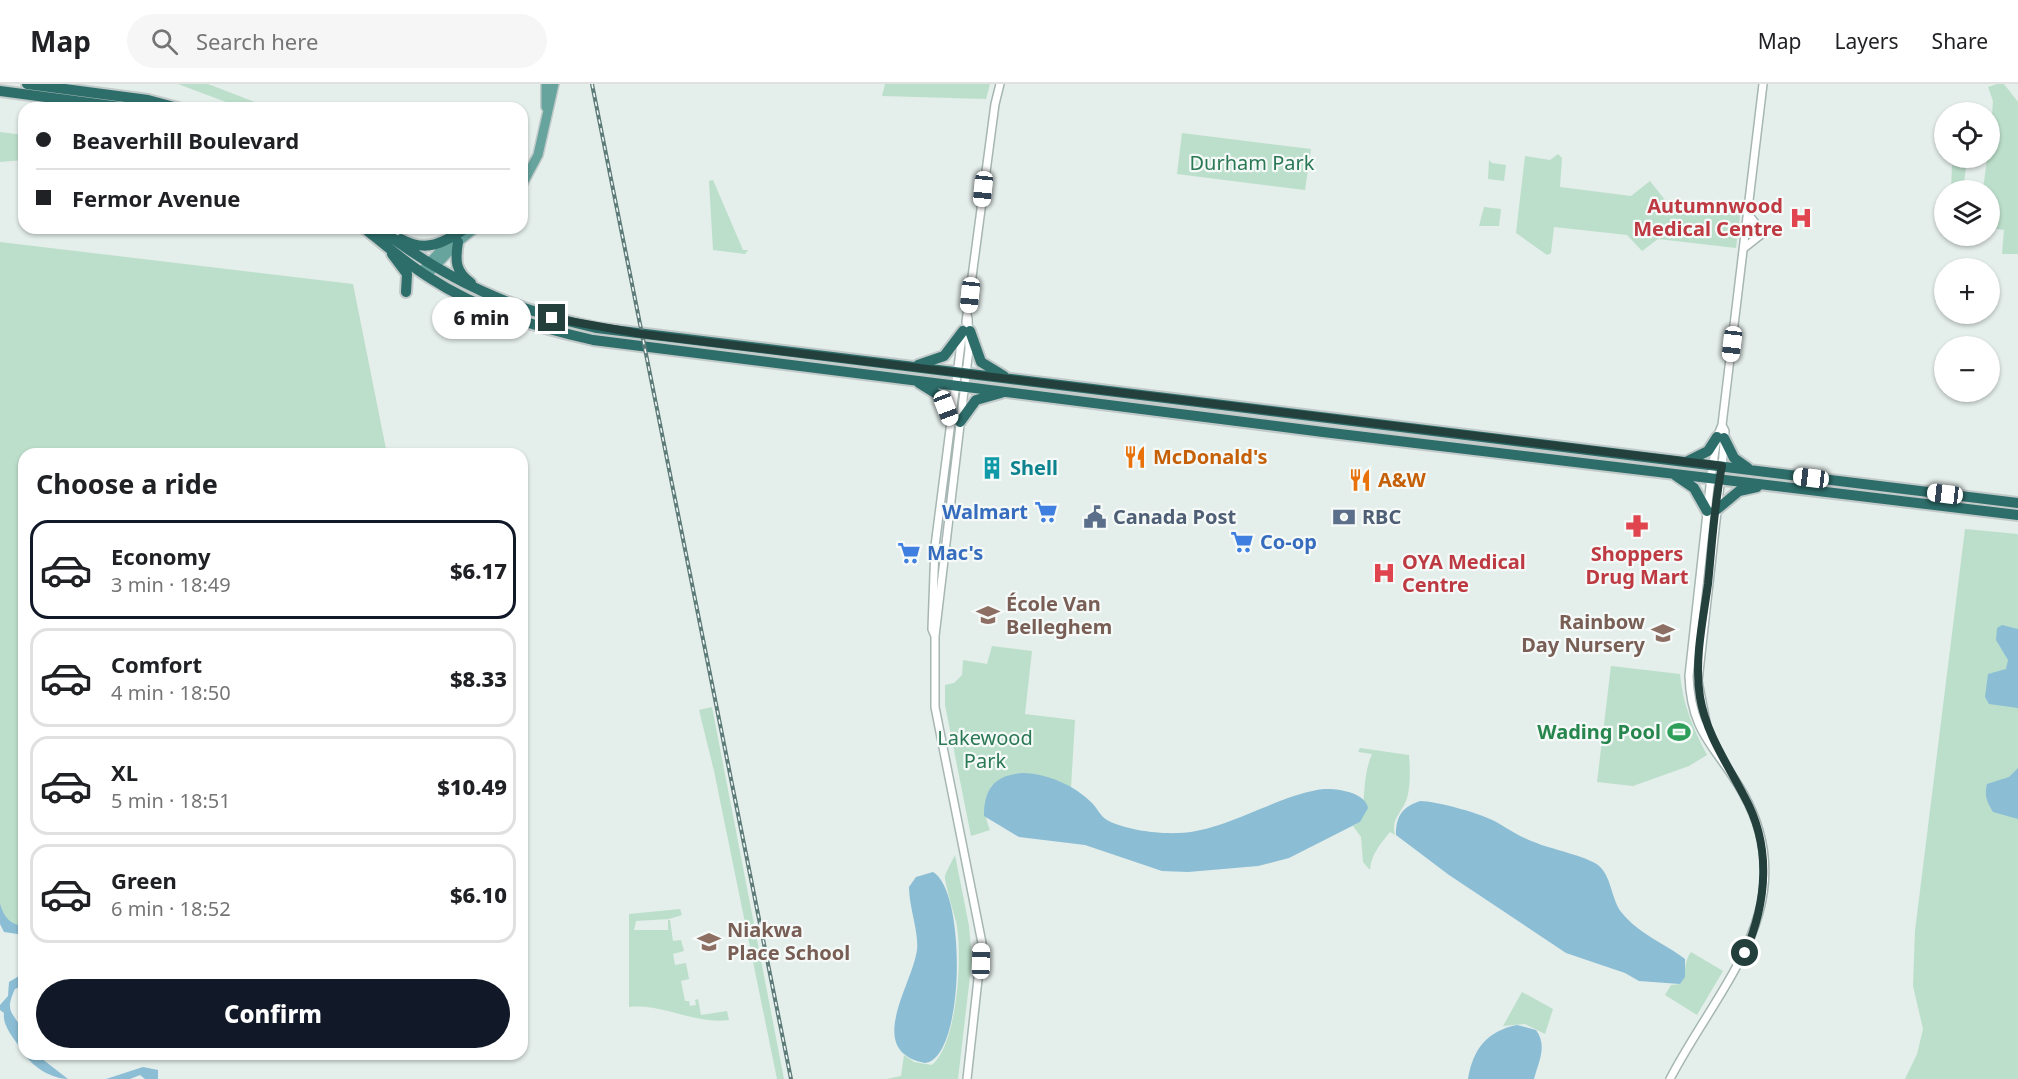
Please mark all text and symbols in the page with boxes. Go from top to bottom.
search box [127,14,547,68]
text: Map [30,22,91,60]
icon: search [148,25,181,58]
text: Search here [196,26,318,56]
text: Map [1758,27,1802,55]
text: Layers [1835,27,1899,55]
text: Share [1932,27,1988,55]
map controls [1934,102,2000,402]
button: locate [1934,102,2000,168]
text: Beaverhill Boulevard [72,125,299,155]
park label: Durham Park [1190,149,1315,176]
car [972,170,994,208]
button: layers [1934,180,2000,246]
text: Fermor Avenue [72,183,240,213]
place label: Autumnwood Medical Centre [1633,192,1783,242]
hospital icon: Autumnwood Medical Centre [1788,205,1814,231]
button: + [1934,258,2000,324]
car [959,276,981,314]
callout: 6 min [432,297,531,339]
text: 6 min [454,304,509,331]
route end [538,304,565,331]
car [1721,325,1743,363]
button: − [1934,336,2000,402]
car [931,388,961,428]
place label: McDonald's [1153,443,1268,470]
restaurant icon: McDonald's [1122,444,1148,470]
place label: Shell [1010,454,1058,481]
building icon: Shell [979,455,1005,481]
text: Choose a ride [36,465,218,502]
place label: A&W [1378,466,1426,493]
restaurant icon: A&W [1347,467,1373,493]
car [1792,467,1830,489]
car [1926,483,1964,505]
place label: Walmart [942,498,1028,525]
supermarket icon: Walmart [1033,499,1059,525]
place label: Canada Post [1113,503,1237,530]
place label: RBC [1362,503,1401,530]
public building icon: Canada Post [1082,504,1108,530]
bank icon: RBC [1331,504,1357,530]
pharmacy icon: Shoppers Drug Mart [1624,513,1650,539]
place label: Co-op [1260,528,1317,555]
supermarket icon: Co-op [1229,529,1255,555]
place label: Mac's [927,539,983,566]
supermarket icon: Mac's [896,540,922,566]
place label: Shoppers Drug Mart [1586,540,1689,590]
text: Economy [111,541,210,571]
icon: car [39,543,93,597]
place label: OYA Medical Centre [1402,548,1526,598]
text: $6.17 [450,555,507,585]
hospital icon: OYA Medical Centre [1371,560,1397,586]
text: 3 min · 18:49 [111,571,231,598]
place label: École Van Belleghem [1006,590,1112,640]
school or university icon: École Van Belleghem [975,602,1001,628]
place label: Rainbow Day Nursery [1521,608,1646,658]
school or university icon: Rainbow Day Nursery [1650,620,1676,646]
text: Comfort [111,649,202,679]
icon: car [39,651,93,705]
text: $8.33 [450,663,507,693]
text: 4 min · 18:50 [111,679,231,706]
place label: Wading Pool [1537,718,1661,745]
sports icon: Wading Pool [1666,719,1692,745]
park label: Lakewood Park [937,724,1033,774]
text: XL [111,757,138,787]
icon: car [39,759,93,813]
text: $10.49 [437,771,507,801]
text: 5 min · 18:51 [111,787,231,814]
text: Green [111,865,177,895]
icon: car [39,867,93,921]
text: $6.10 [450,879,507,909]
text: 6 min · 18:52 [111,895,231,922]
place label: Niakwa Place School [727,916,850,966]
school or university icon: Niakwa Place School [696,929,722,955]
route start [1731,939,1758,966]
car [972,943,990,979]
button: Confirm [36,979,510,1048]

